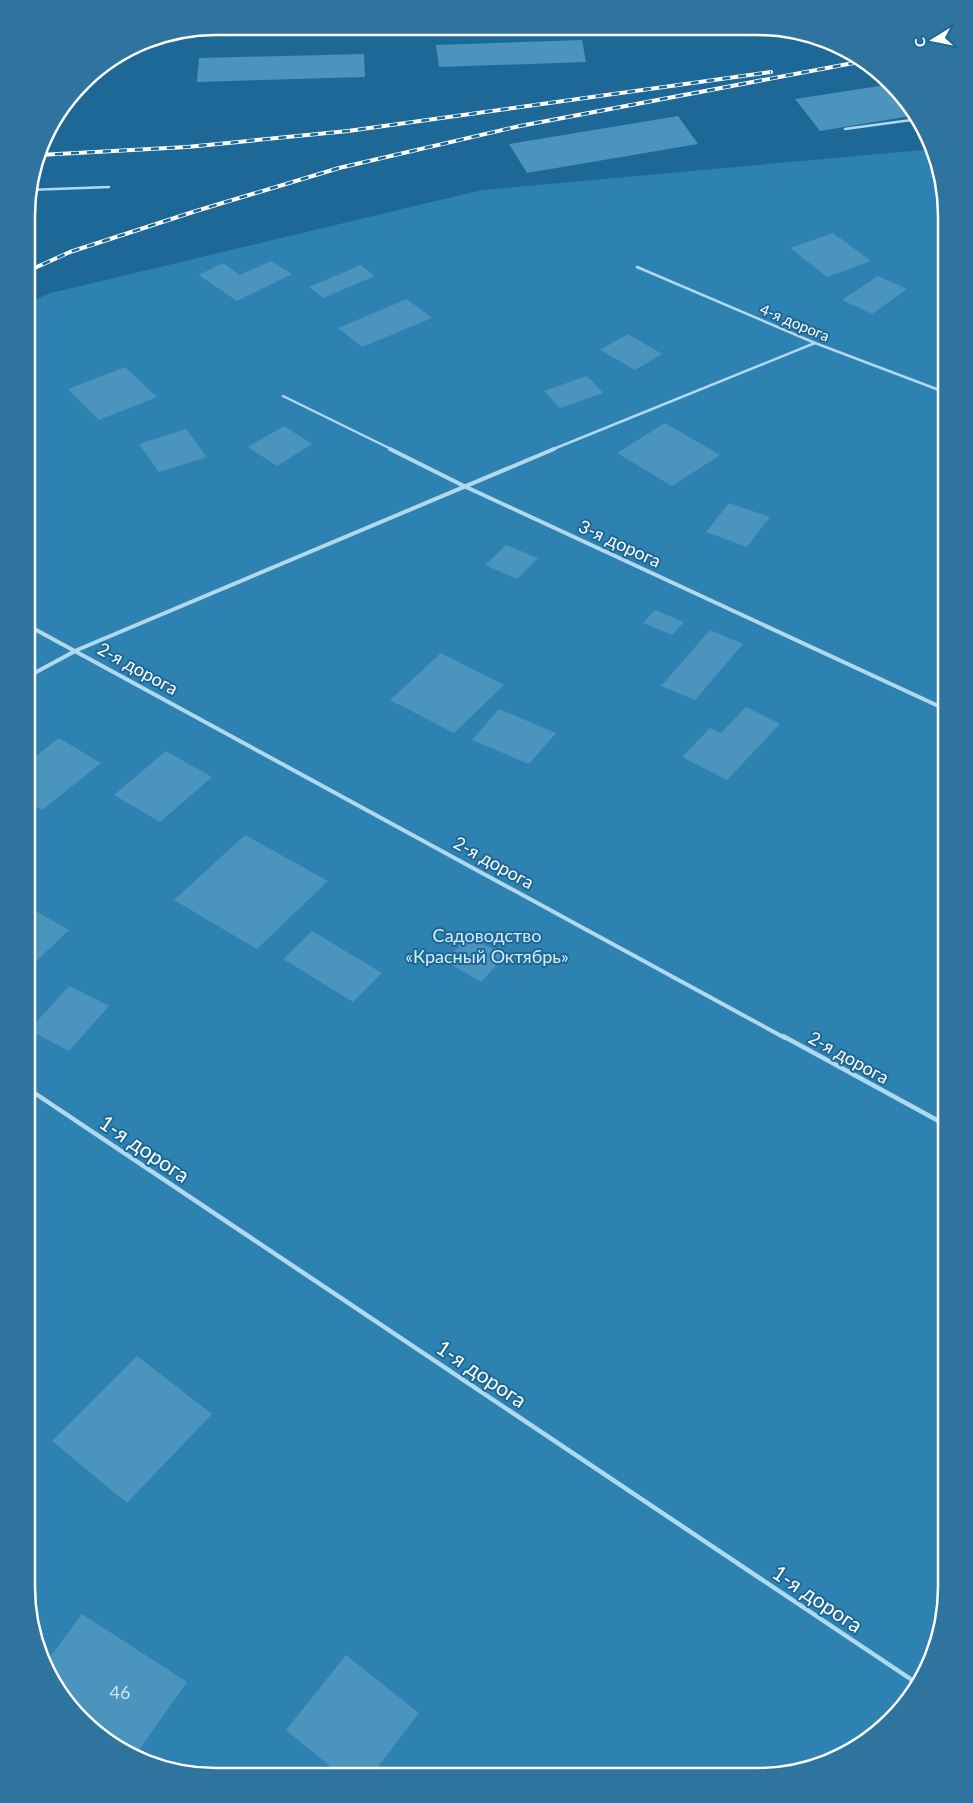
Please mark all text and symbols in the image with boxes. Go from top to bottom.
north arrow [908,15,958,65]
text: С [910,36,929,48]
street label: 4-я дорога [758,299,832,345]
street label: 3-я дорога [575,514,665,572]
street label: 2-я дорога [94,637,182,699]
street label: 2-я дорога [450,831,538,893]
park label: Садоводство «Красный Октябрь» [405,924,569,967]
street label: 2-я дорога [805,1026,893,1088]
street label: 1-я дорога [95,1109,195,1187]
street label: 1-я дорога [432,1334,532,1412]
street label: 1-я дорога [768,1559,868,1637]
house number: 46 [110,1681,130,1703]

